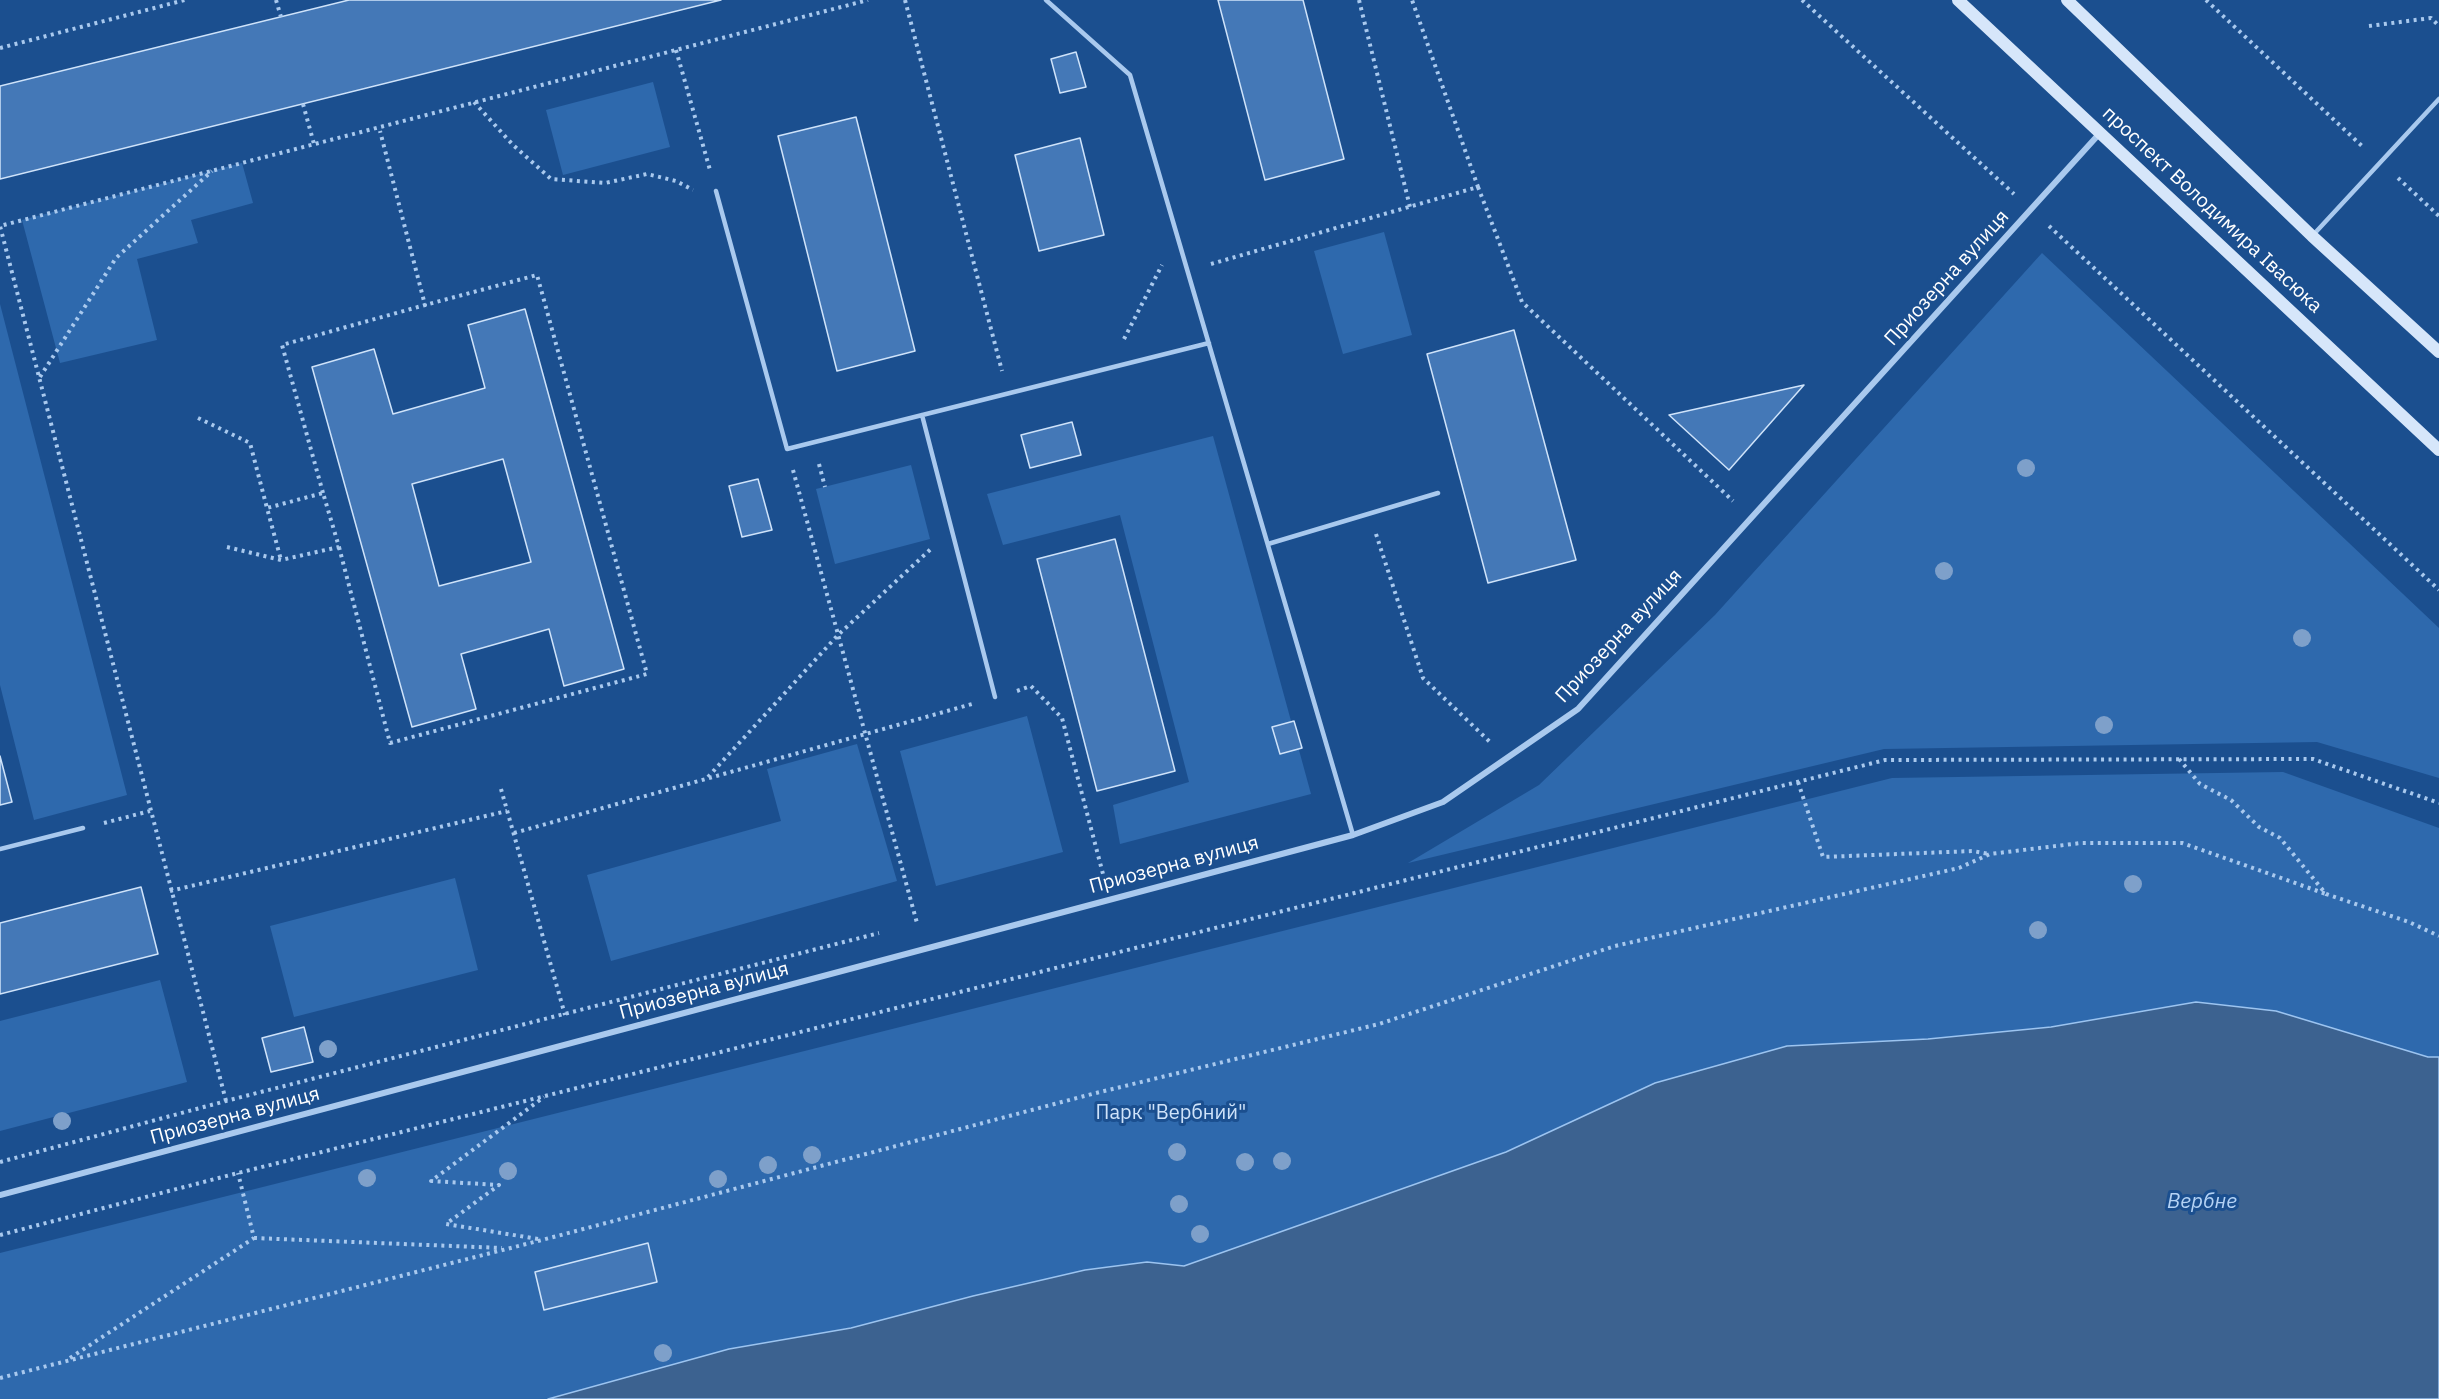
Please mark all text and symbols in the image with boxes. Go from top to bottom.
street label: проспект Володимира Івасюка [2097,102,2327,318]
street label: Приозерна вулиця [1880,205,2014,351]
street label: Приозерна вулиця [1551,564,1687,708]
street label: Приозерна вулиця [1087,831,1261,899]
street label: Приозерна вулиця [617,957,791,1025]
street label: Приозерна вулиця [148,1082,322,1150]
park label: Парк "Вербний" [1096,1101,1246,1125]
water label: Вербне [2167,1189,2237,1215]

